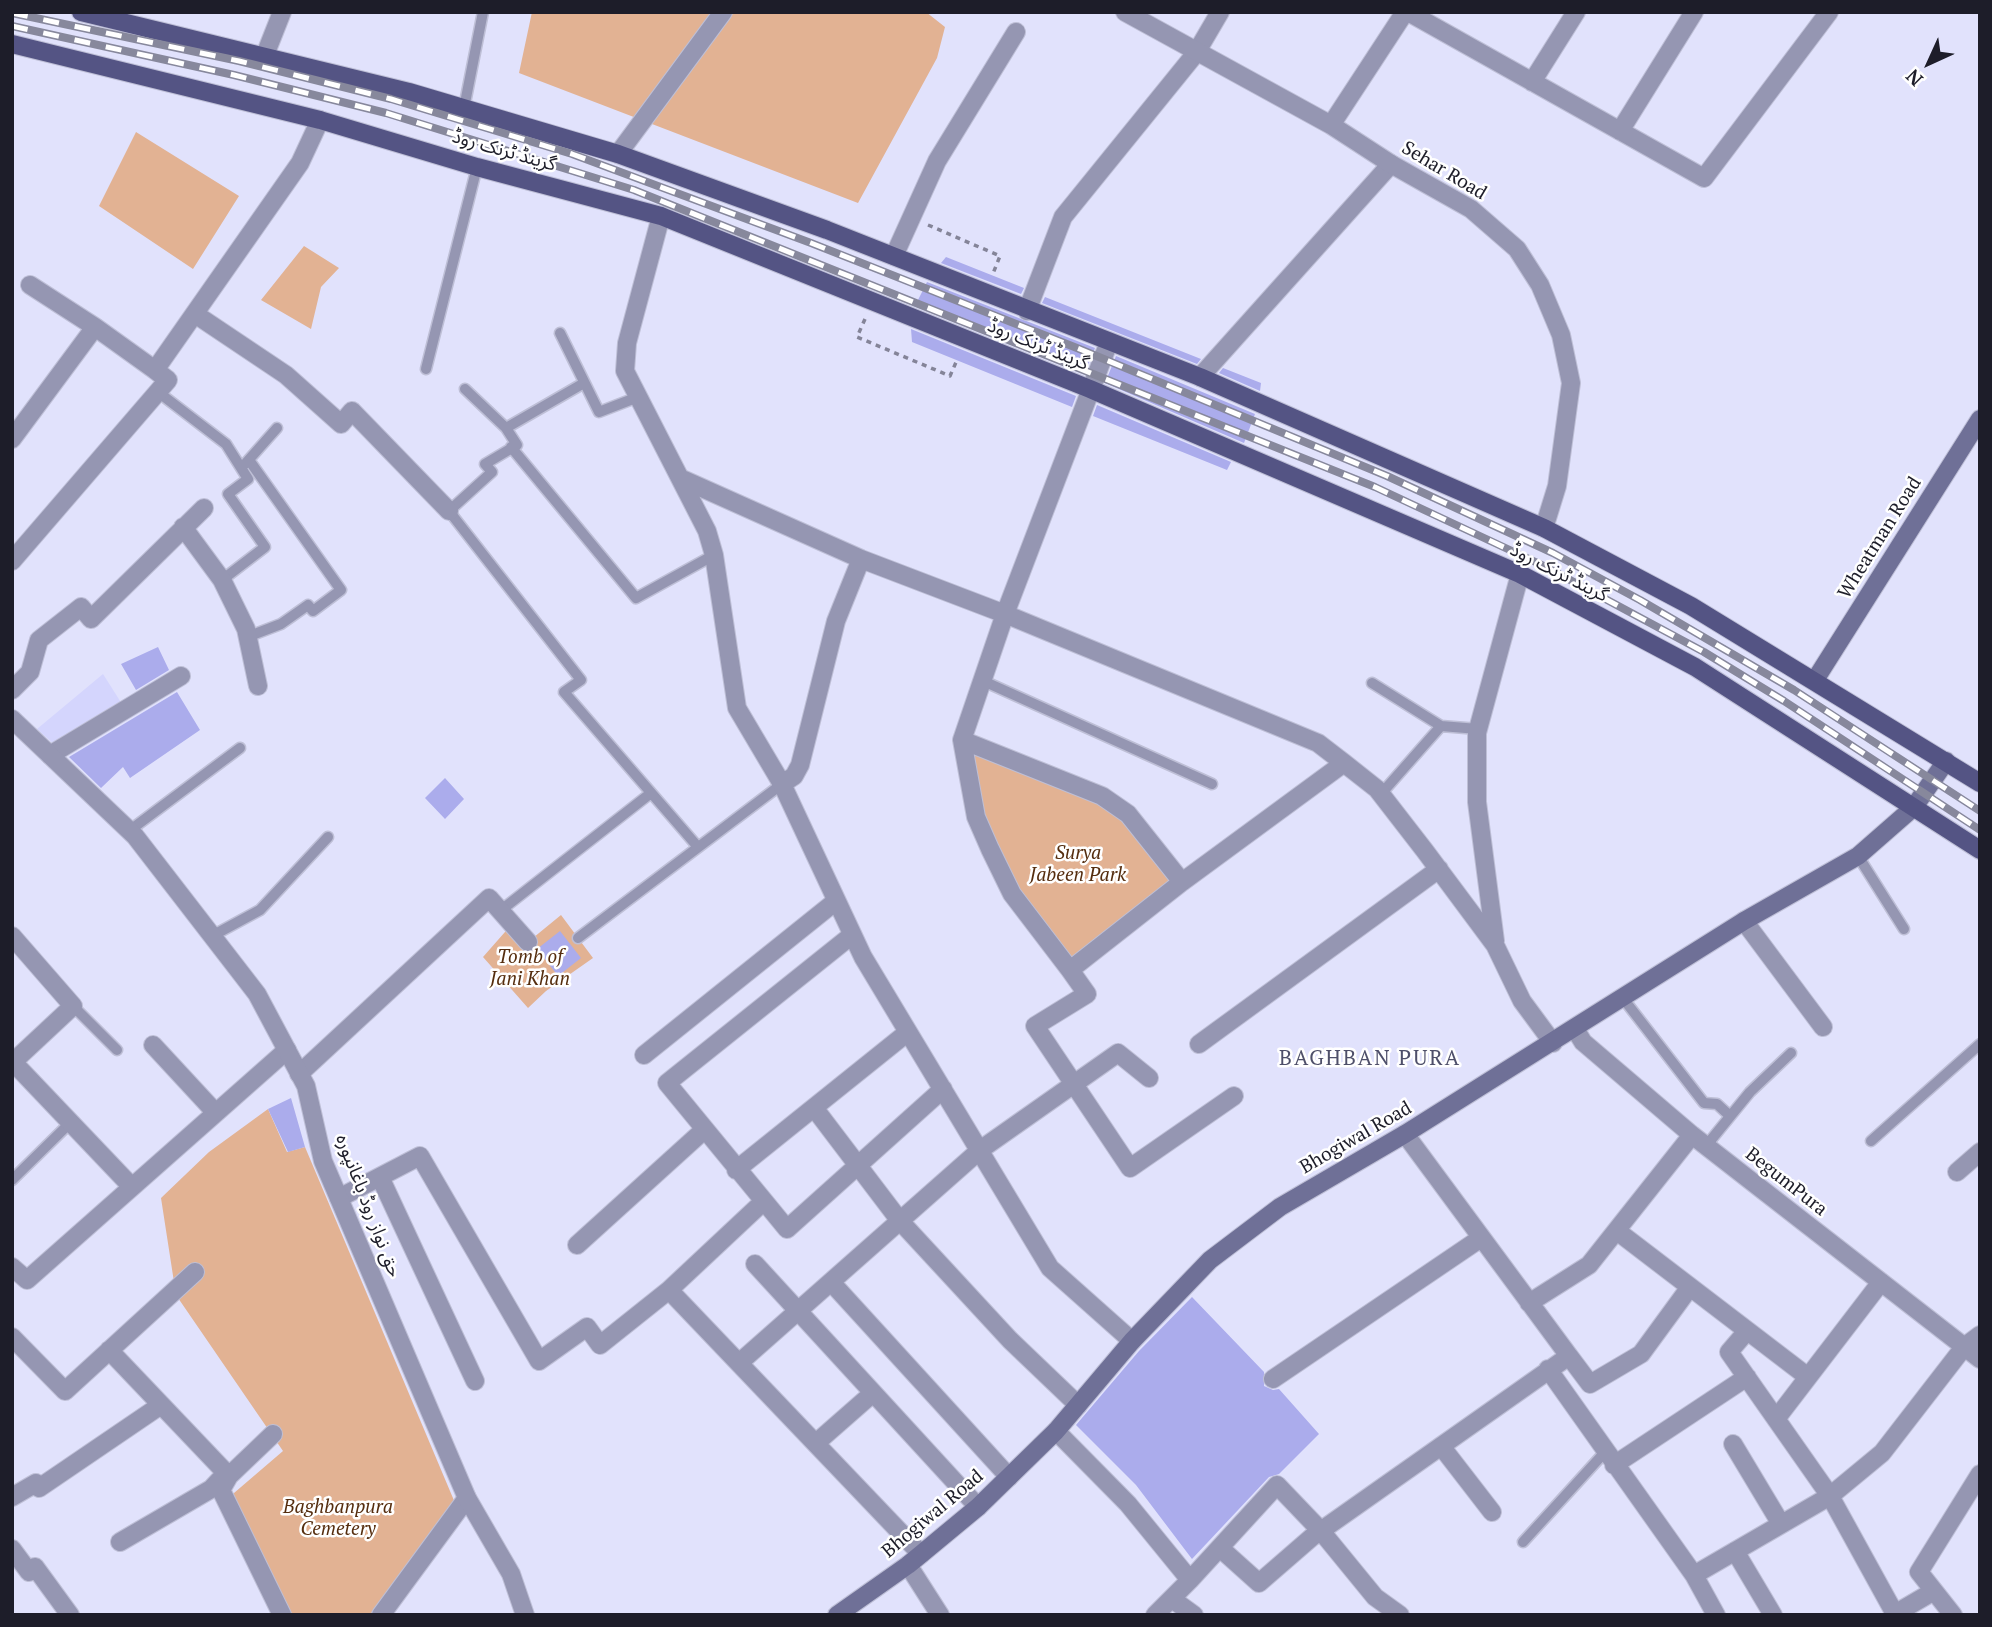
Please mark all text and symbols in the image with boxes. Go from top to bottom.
north arrow [1894,28,1964,98]
text: N [1900,64,1928,92]
street label: گرینڈ ٹرنک روڈ [449,125,559,177]
street label: Sehar Road [1398,137,1490,205]
street label: گرینڈ ٹرنک روڈ [984,314,1092,376]
street label: Wheatman Road [1833,473,1927,603]
street label: گرینڈ ٹرنک روڈ [1506,539,1612,607]
park label: Surya Jabeen Park [1030,843,1126,887]
park label: Tomb of Jani Khan [490,947,570,991]
district label: BAGHBAN PURA [1281,1046,1459,1072]
street label: Bhogiwal Road [1296,1097,1416,1179]
street label: حق نواز روڈ باغانپورہ [330,1131,406,1281]
street label: BegumPura [1741,1143,1831,1221]
street label: Bhogiwal Road [878,1465,988,1563]
park label: Baghbanpura Cemetery [283,1497,393,1541]

